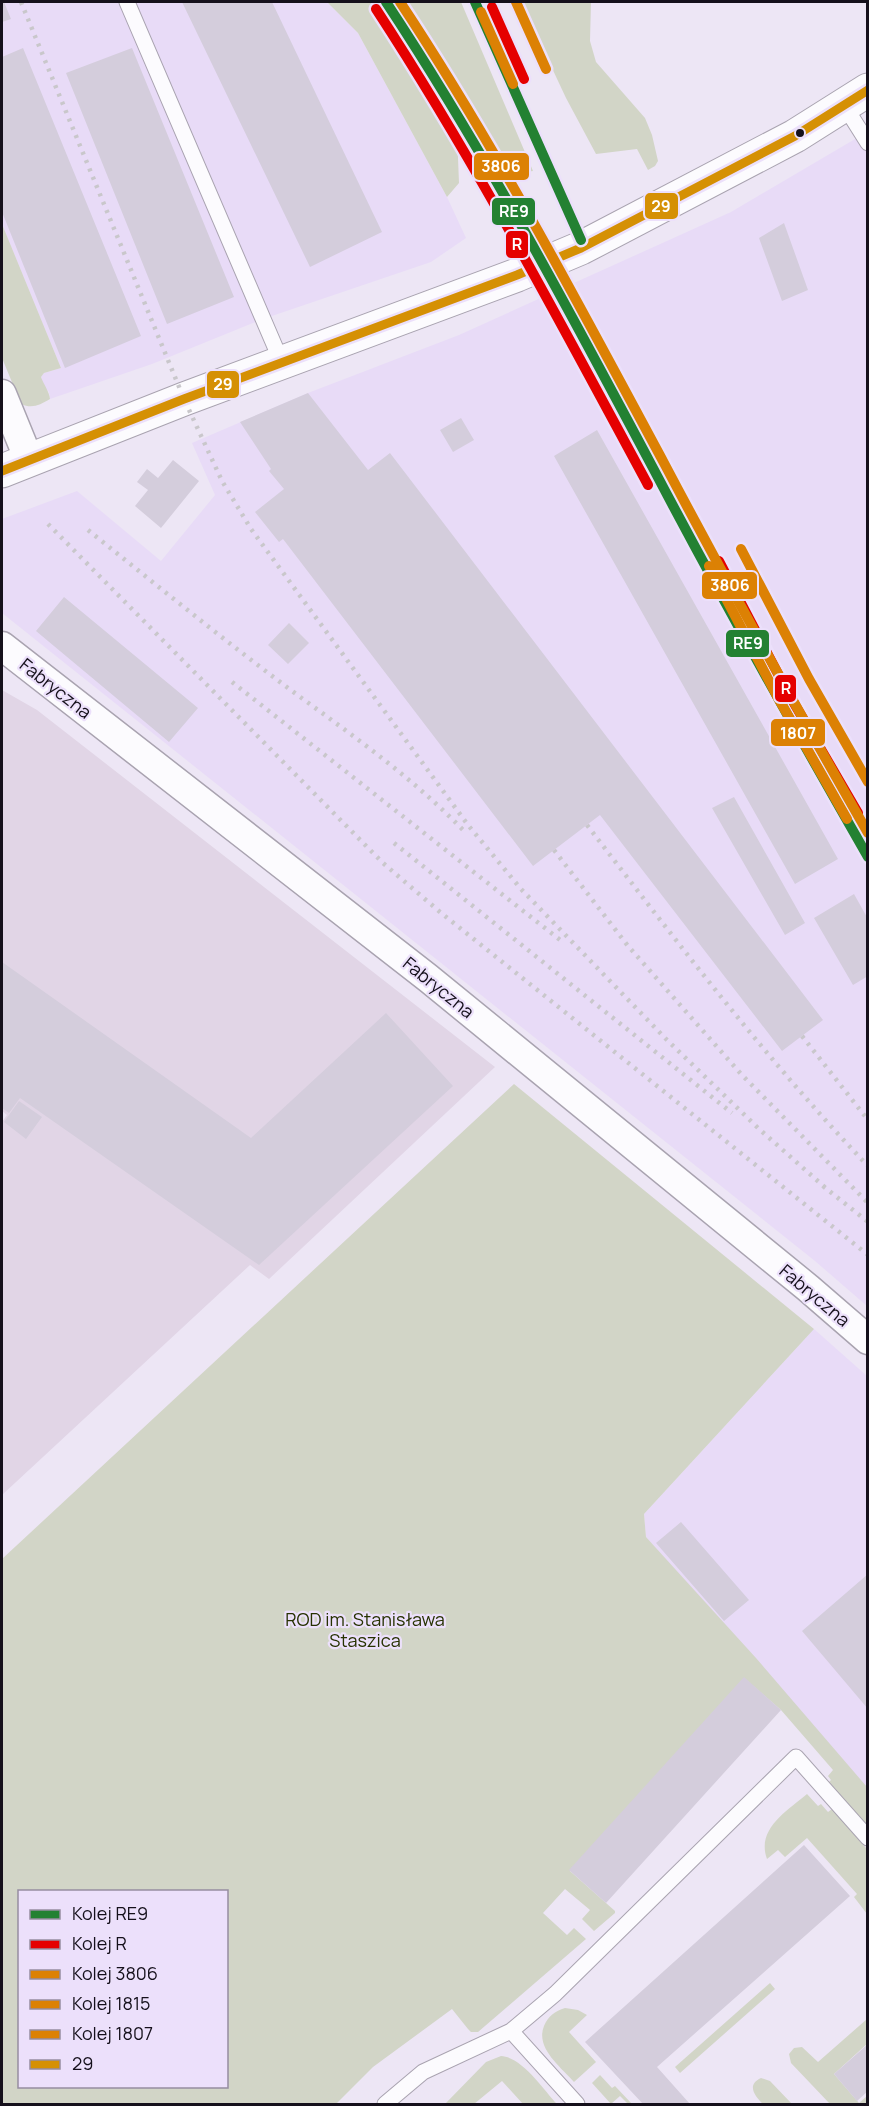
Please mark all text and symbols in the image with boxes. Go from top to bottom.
unlabelled marker [794,127,806,139]
line badge: 3806 [473,152,530,181]
text: 3806 [481,155,521,177]
line badge: 29 [644,192,679,220]
text: 29 [651,195,671,217]
line badge: RE9 [491,197,536,226]
text: RE9 [499,200,529,222]
line badge: R [505,230,529,259]
text: R [512,233,522,255]
line badge: 29 [206,370,240,399]
text: 29 [213,373,233,395]
line badge: 3806 [701,571,758,600]
text: 3806 [710,574,750,596]
line badge: RE9 [725,629,770,658]
text: RE9 [733,632,763,654]
street label: Fabryczna [15,652,97,724]
line badge: R [774,674,797,703]
text: R [781,677,791,699]
line badge: 1807 [770,718,826,747]
text: 1807 [780,722,816,744]
street label: Fabryczna [398,951,480,1023]
street label: Fabryczna [775,1258,855,1332]
park label: ROD im. Stanisława Staszica [285,1607,445,1652]
legend [18,1890,228,2088]
text: Kolej RE9 [72,1901,148,1925]
text: Kolej R [72,1931,127,1955]
text: Kolej 3806 [72,1961,158,1985]
text: Kolej 1815 [72,1991,150,2015]
text: Kolej 1807 [72,2021,153,2045]
text: 29 [72,2051,93,2075]

